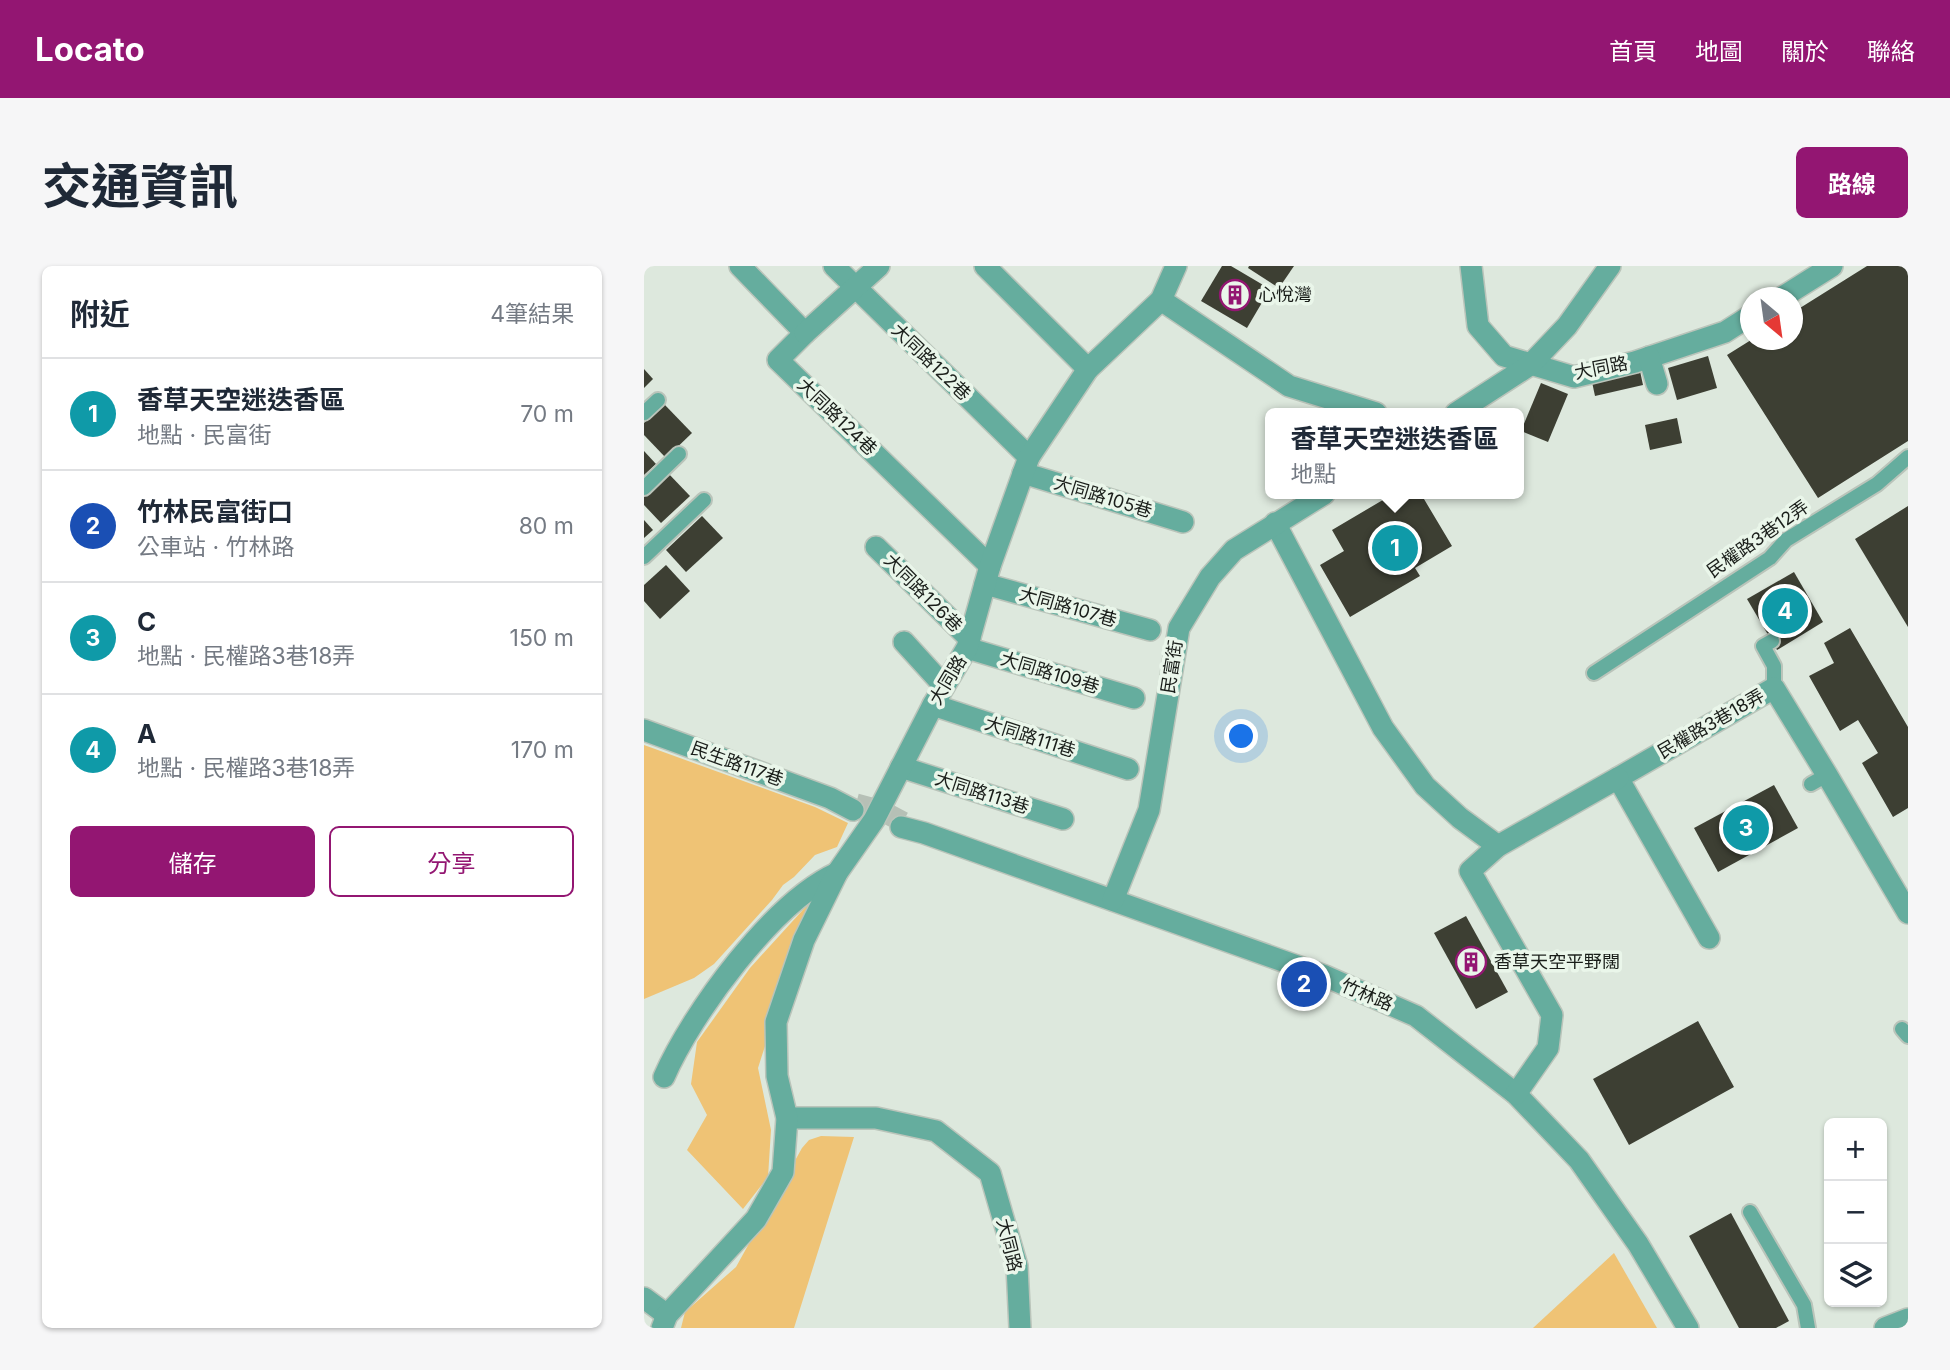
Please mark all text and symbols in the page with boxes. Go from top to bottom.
text: Locato [35,29,145,69]
text: 首頁 [1609,37,1657,66]
text: 地圖 [1695,37,1743,66]
text: 關於 [1781,37,1829,66]
text: 聯絡 [1867,37,1915,66]
button: 路線 [1796,147,1908,218]
text: 交通資訊 [42,157,238,216]
building icon: 心悅灣 [1218,278,1252,312]
place label: 心悅灣 [1258,284,1312,305]
north arrow [1740,287,1803,350]
text: 附近 [70,296,130,332]
text: 4筆結果 [490,300,574,328]
street label: 大同路122巷 [888,319,975,404]
street label: 大同路 [1572,352,1629,383]
street label: 大同路124巷 [793,374,881,460]
text: 香草天空迷迭香區 [137,384,345,415]
text: 1 [88,400,98,428]
text: 70 m [520,400,574,428]
popup [1265,408,1524,499]
text: 地點 · 民富街 [137,421,272,449]
text: 香草天空迷迭香區 [1290,423,1499,454]
text: 地點 [1290,460,1336,488]
street label: 大同路105巷 [1051,472,1155,521]
text: 竹林民富街口 [137,496,293,527]
street label: 民權路3巷12弄 [1703,496,1813,581]
text: 2 [86,512,100,540]
text: 80 m [519,512,574,540]
pin: 1 [1372,522,1418,574]
text: 公車站 · 竹林路 [137,533,295,561]
street label: 大同路126巷 [880,549,967,636]
street label: 大同路107巷 [1017,583,1119,630]
pin: 4 [1762,585,1808,637]
text: C [137,606,156,637]
text: 3 [86,624,100,652]
text: 150 m [510,624,574,652]
street label: 民富街 [1157,639,1186,695]
text: 地點 · 民權路3巷18弄 [137,642,355,670]
street label: 大同路109巷 [998,648,1102,697]
street label: 大同路 [925,651,970,708]
street label: 民權路3巷18弄 [1654,685,1768,763]
street label: 大同路111巷 [982,712,1078,761]
text: A [137,718,156,749]
your location [1224,719,1258,753]
text: 4 [85,736,101,764]
text: 170 m [511,736,574,764]
street label: 民生路117巷 [688,737,786,790]
text: 地點 · 民權路3巷18弄 [137,754,355,782]
street label: 大同路113巷 [932,767,1032,818]
pin: 3 [1723,802,1769,854]
button: 儲存 [70,826,315,897]
button: 分享 [329,826,574,897]
building icon: 香草天空平野闊 [1454,945,1488,979]
place label: 香草天空平野闊 [1494,951,1620,972]
pin: 2 [1281,958,1327,1010]
street label: 竹林路 [1338,974,1396,1015]
map controls [1824,1118,1887,1307]
button: + [1824,1118,1887,1181]
button: − [1824,1181,1887,1244]
street label: 大同路 [993,1216,1026,1274]
button: layers [1824,1244,1887,1307]

